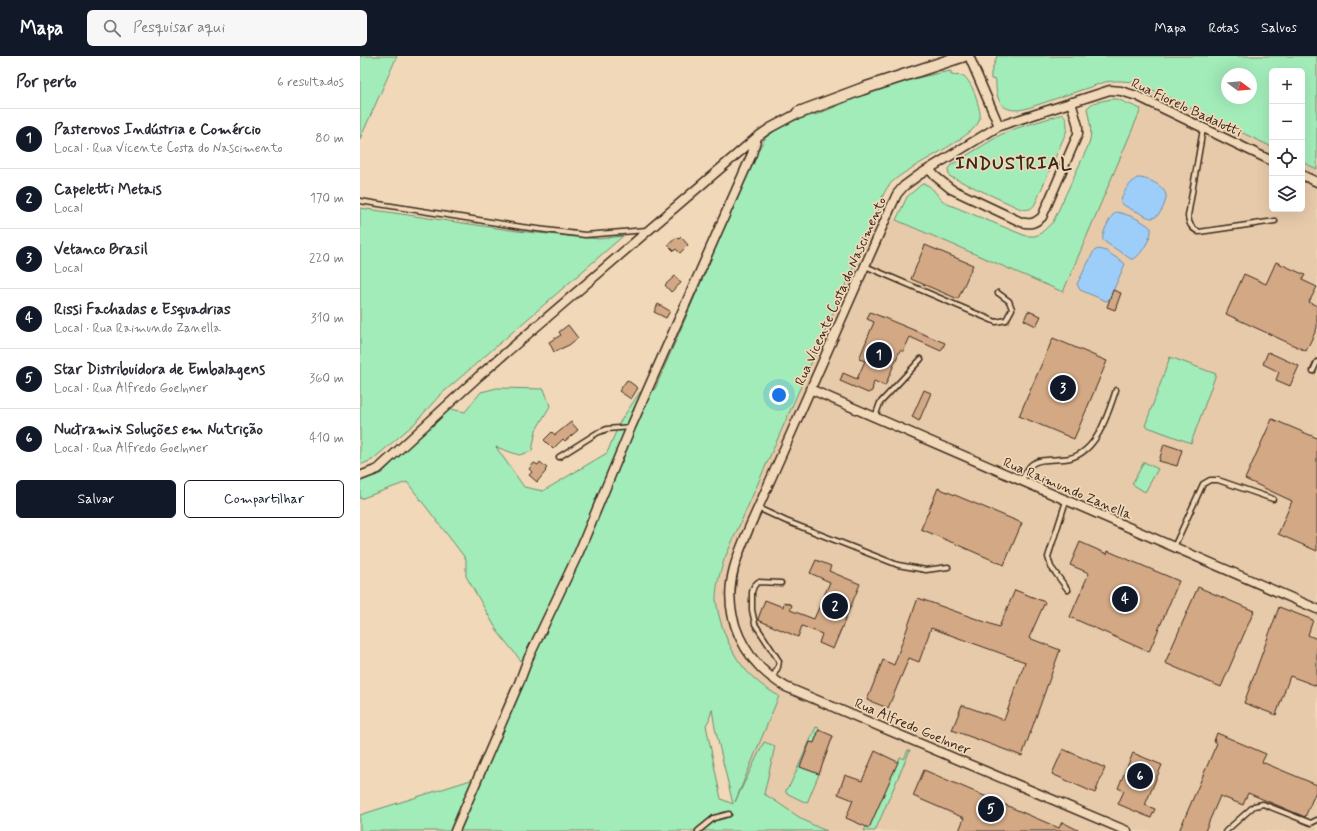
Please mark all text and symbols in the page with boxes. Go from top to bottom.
search box [87,10,367,46]
text: Mapa [20,16,63,41]
icon: search [101,17,123,39]
text: Pesquisar aqui [133,18,225,38]
text: Mapa [1155,19,1186,37]
text: Rotas [1208,19,1239,37]
text: Salvos [1261,19,1297,37]
north arrow [1221,68,1257,104]
map controls [1269,68,1305,212]
button: + [1269,68,1305,104]
text: Por perto [16,71,77,93]
text: 6 resultados [277,74,344,91]
street label: Rua Fiorelo Badalotti [1128,74,1245,142]
button: − [1269,104,1305,140]
text: Pasterovos Indústria e Comércio [54,120,261,140]
text: 1 [26,130,32,147]
text: 80 m [315,130,344,147]
text: Local · Rua Vicente Costa do Nascimento [54,140,283,157]
button: locate [1269,140,1305,176]
district label: INDUSTRIAL [955,152,1073,176]
button: layers [1269,176,1305,212]
text: Capeletti Metais [54,180,162,200]
text: 2 [26,190,32,207]
text: 170 m [310,190,344,207]
street label: Rua Vicente Costa do Nascimento [791,194,891,389]
text: Local [54,200,83,217]
text: Vetanco Brasil [54,240,148,260]
text: 3 [26,250,32,267]
text: 220 m [309,250,344,267]
text: Local [54,260,83,277]
text: Rissi Fachadas e Esquadrias [54,300,231,320]
text: 4 [25,310,33,327]
text: 310 m [311,310,344,327]
text: Local · Rua Raimundo Zanella [54,320,221,337]
pin: 1 [866,340,892,370]
text: Star Distribuidora de Embalagens [54,360,265,380]
text: 5 [25,370,33,387]
text: 360 m [309,370,344,387]
pin: 3 [1050,373,1076,403]
text: Local · Rua Alfredo Goelnner [54,380,208,397]
your location [769,385,789,405]
text: Nuctramix Soluções em Nutrição [54,420,263,440]
text: 6 [26,430,32,447]
text: 410 m [309,430,344,447]
text: Local · Rua Alfredo Goelnner [54,440,208,457]
street label: Rua Raimundo Zanella [1000,454,1135,524]
button: Salvar [16,480,176,518]
button: Compartilhar [184,480,344,518]
pin: 4 [1112,584,1138,614]
pin: 2 [822,591,848,621]
street label: Rua Alfredo Goelnner [852,694,974,760]
pin: 6 [1127,761,1153,791]
pin: 5 [978,794,1004,824]

